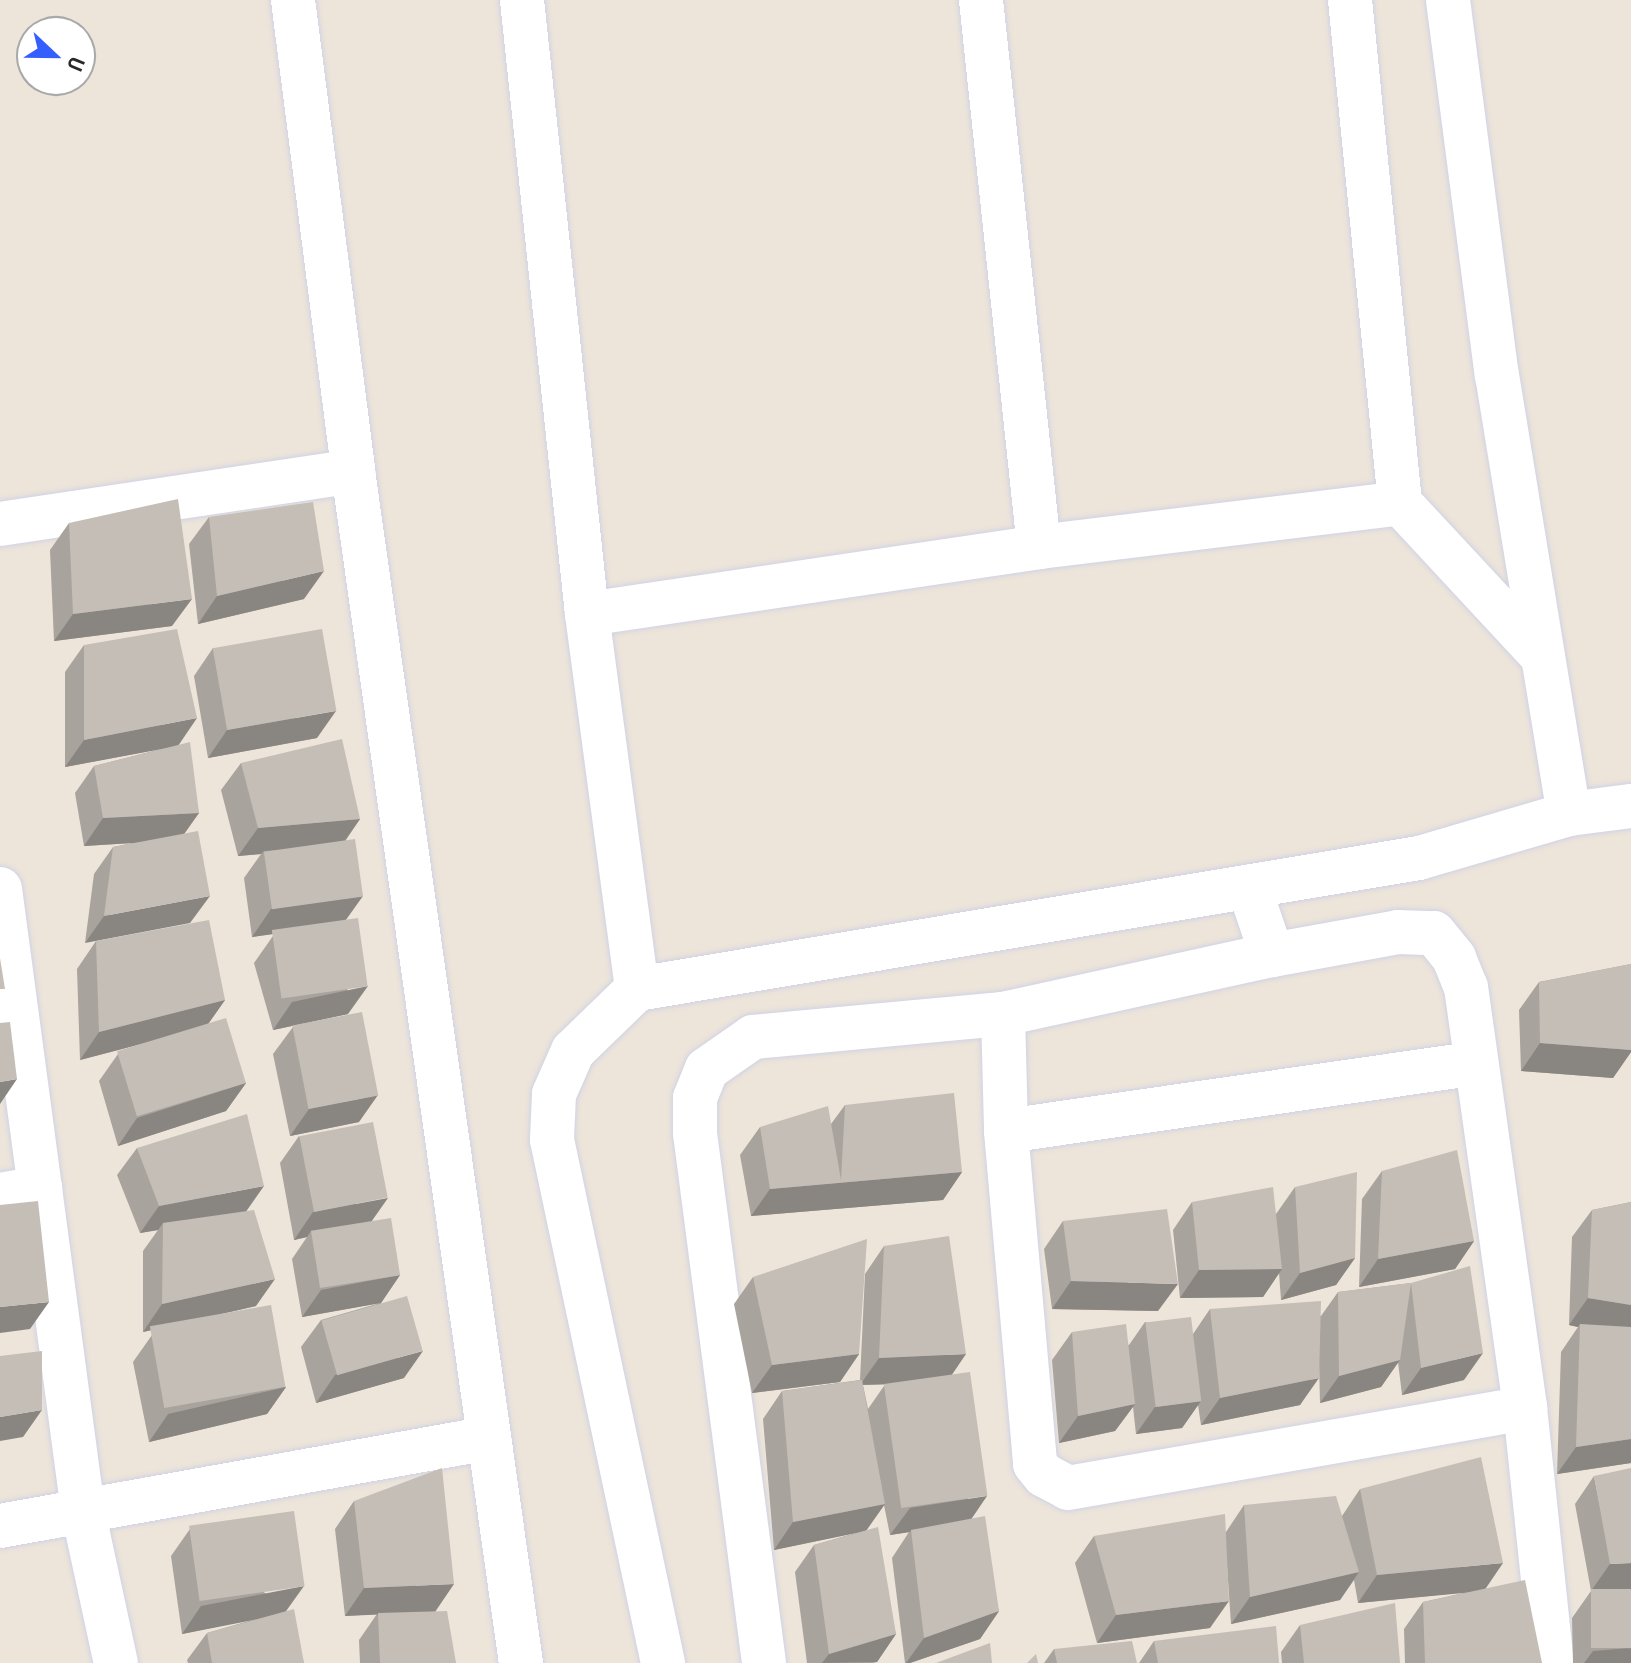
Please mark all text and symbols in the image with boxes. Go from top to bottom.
north arrow [16,16,96,96]
text: U [60,53,93,76]

